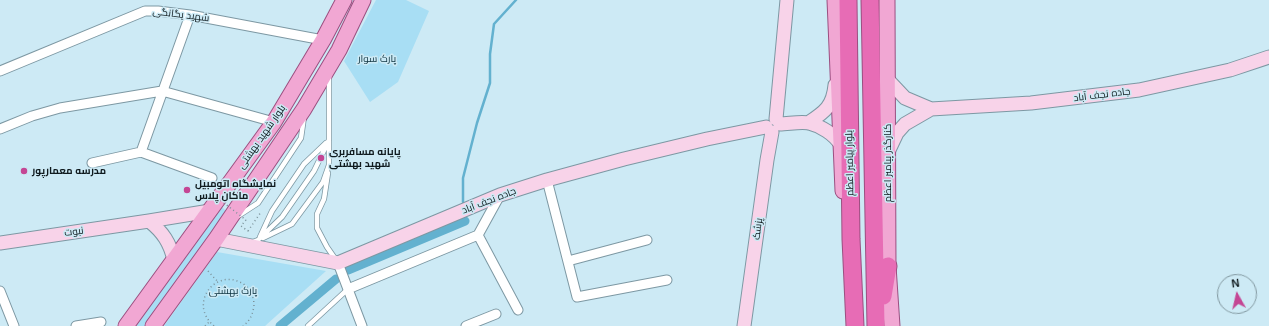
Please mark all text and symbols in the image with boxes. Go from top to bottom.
street label: شهید یگانگی [152,6,210,24]
park label: پارک سوار [358,53,396,65]
street label: جاده نجف آباد [1073,86,1131,104]
street label: بلوار شهید بهشتی [236,103,288,171]
street label: کنارگذر پیامبر اعظم [882,124,894,202]
street label: بلوار پیامبر اعظم [843,130,857,196]
place label: پایانه مسافربری شهید بهشتی [329,146,401,170]
marker: پایانه مسافربری شهید بهشتی [316,153,326,163]
place label: مدرسه معمارپور [32,165,106,177]
marker: مدرسه معمارپور [19,166,29,176]
place label: نمایشگاه اتومبیل ماکان پلاس [195,178,276,202]
marker: نمایشگاه اتومبیل ماکان پلاس [182,185,192,195]
street label: جاده نجف آباد [460,185,518,217]
street label: پزشک [751,217,765,241]
street label: نبوت [64,225,84,239]
north arrow [1217,274,1257,314]
text: N [1231,277,1240,290]
park label: پارک بهشتی [209,285,257,297]

